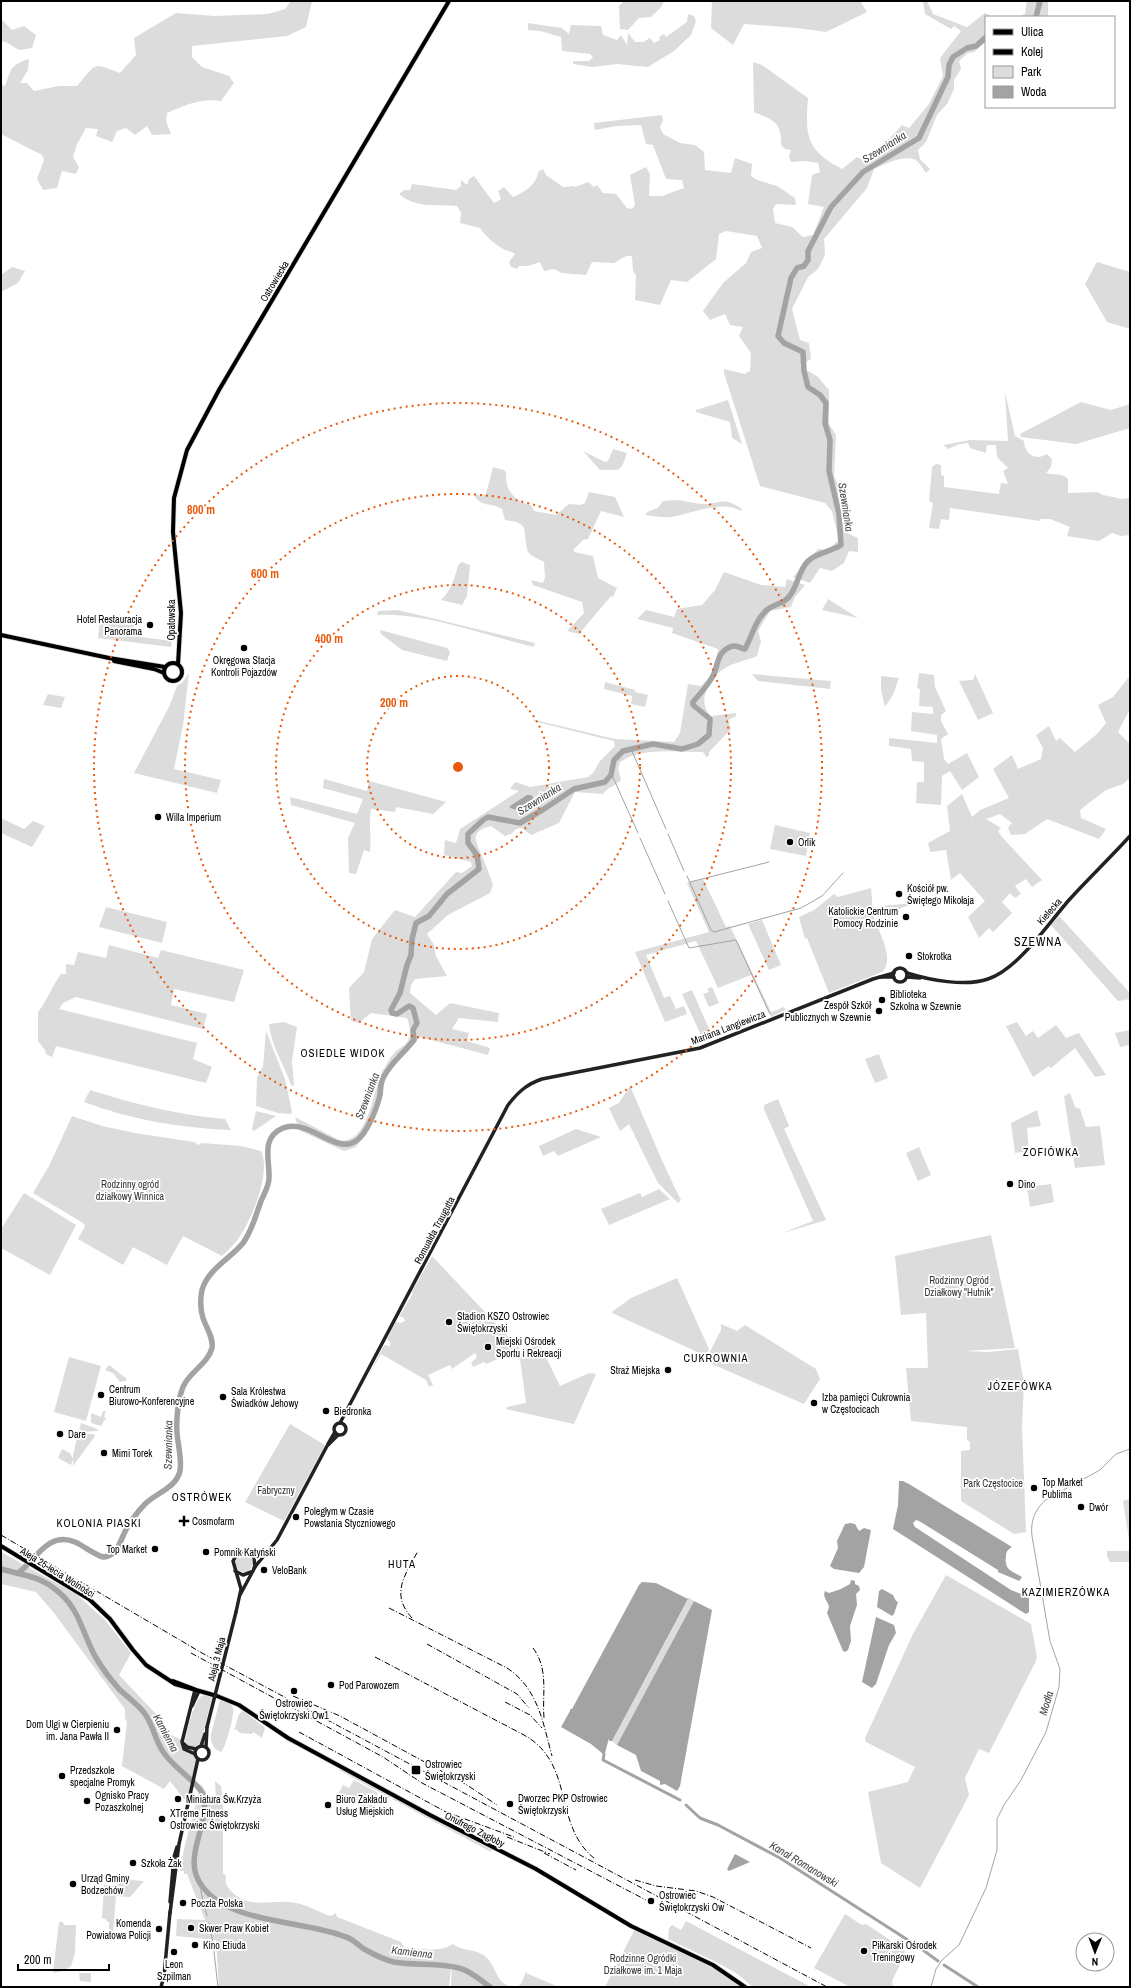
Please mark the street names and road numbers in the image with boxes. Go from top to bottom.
street label: Ostrowiecka [257,258,292,304]
street label: Opatowska [165,599,178,641]
street label: Kielecka [1034,895,1065,927]
street label: Mariana Langiewicza [689,1007,768,1048]
street label: Romualda Traugutta [411,1194,458,1266]
street label: Aleja 25-lecia Wolności [17,1544,97,1601]
street label: Aleja 3 Maja [204,1635,228,1684]
street label: Onufrego Zagłoby [443,1809,508,1851]

